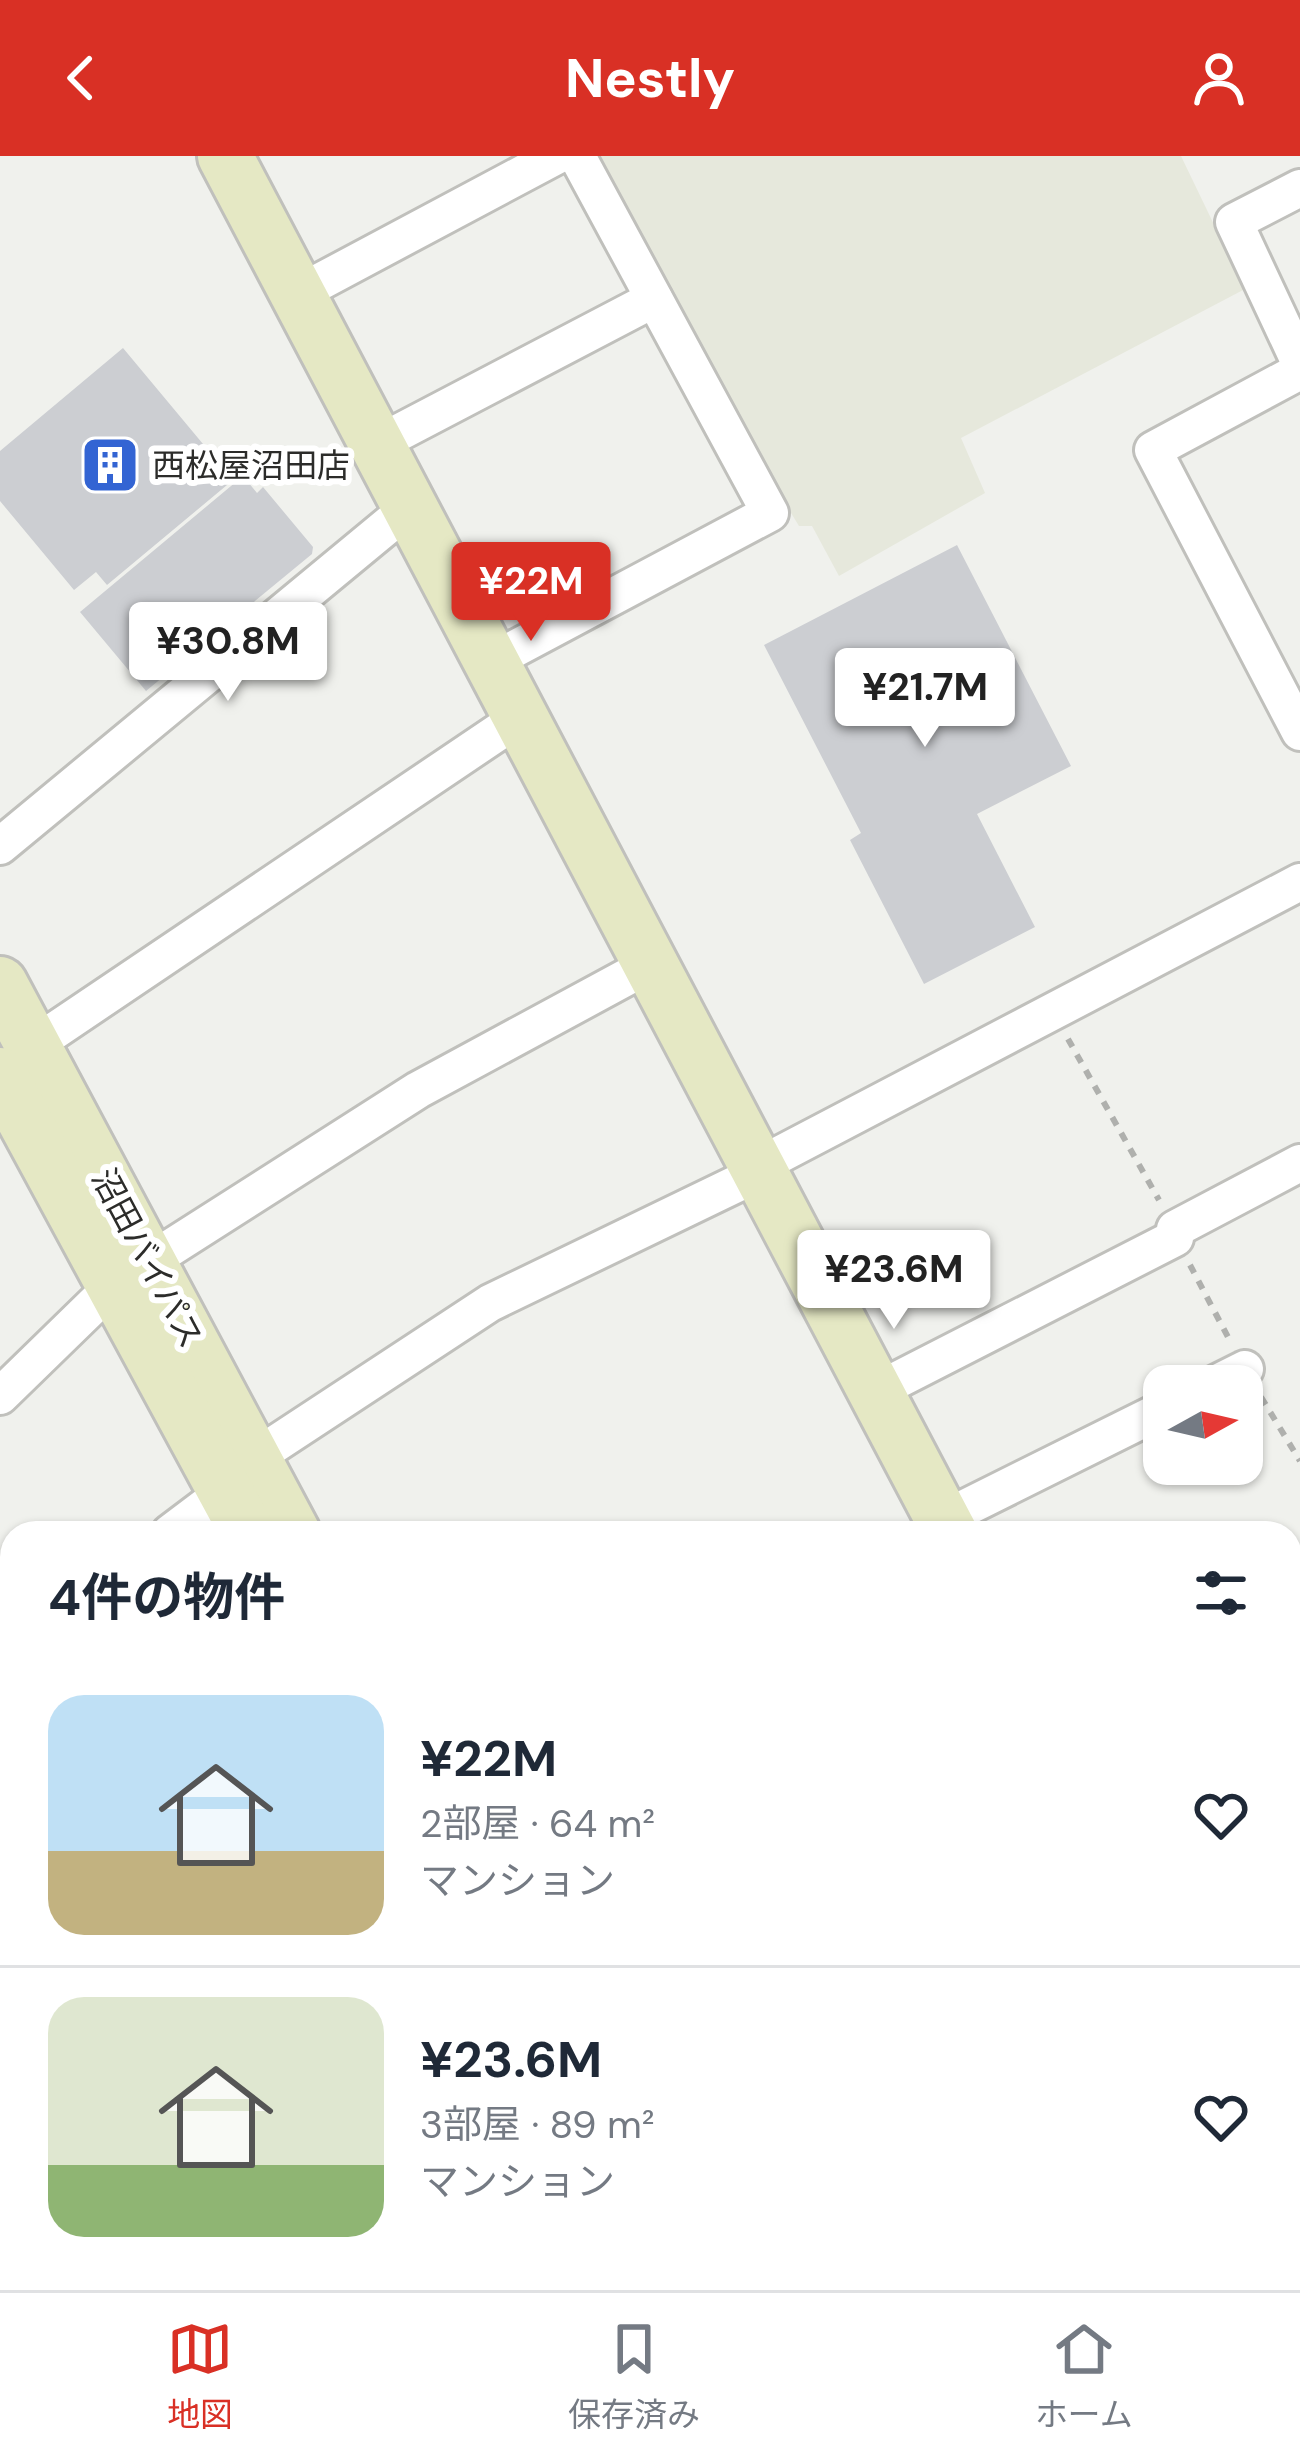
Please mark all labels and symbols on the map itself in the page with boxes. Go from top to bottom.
building icon: 西松屋沼田店 [79,434,141,496]
place label: 西松屋沼田店 [152,444,350,487]
pin: ¥22M [460,542,602,644]
pin: ¥30.8M [130,602,326,704]
pin: ¥21.7M [827,648,1023,750]
street label: 沼田バイパス [82,1161,213,1355]
pin: ¥23.6M [796,1230,992,1332]
north arrow [1143,1365,1263,1485]

